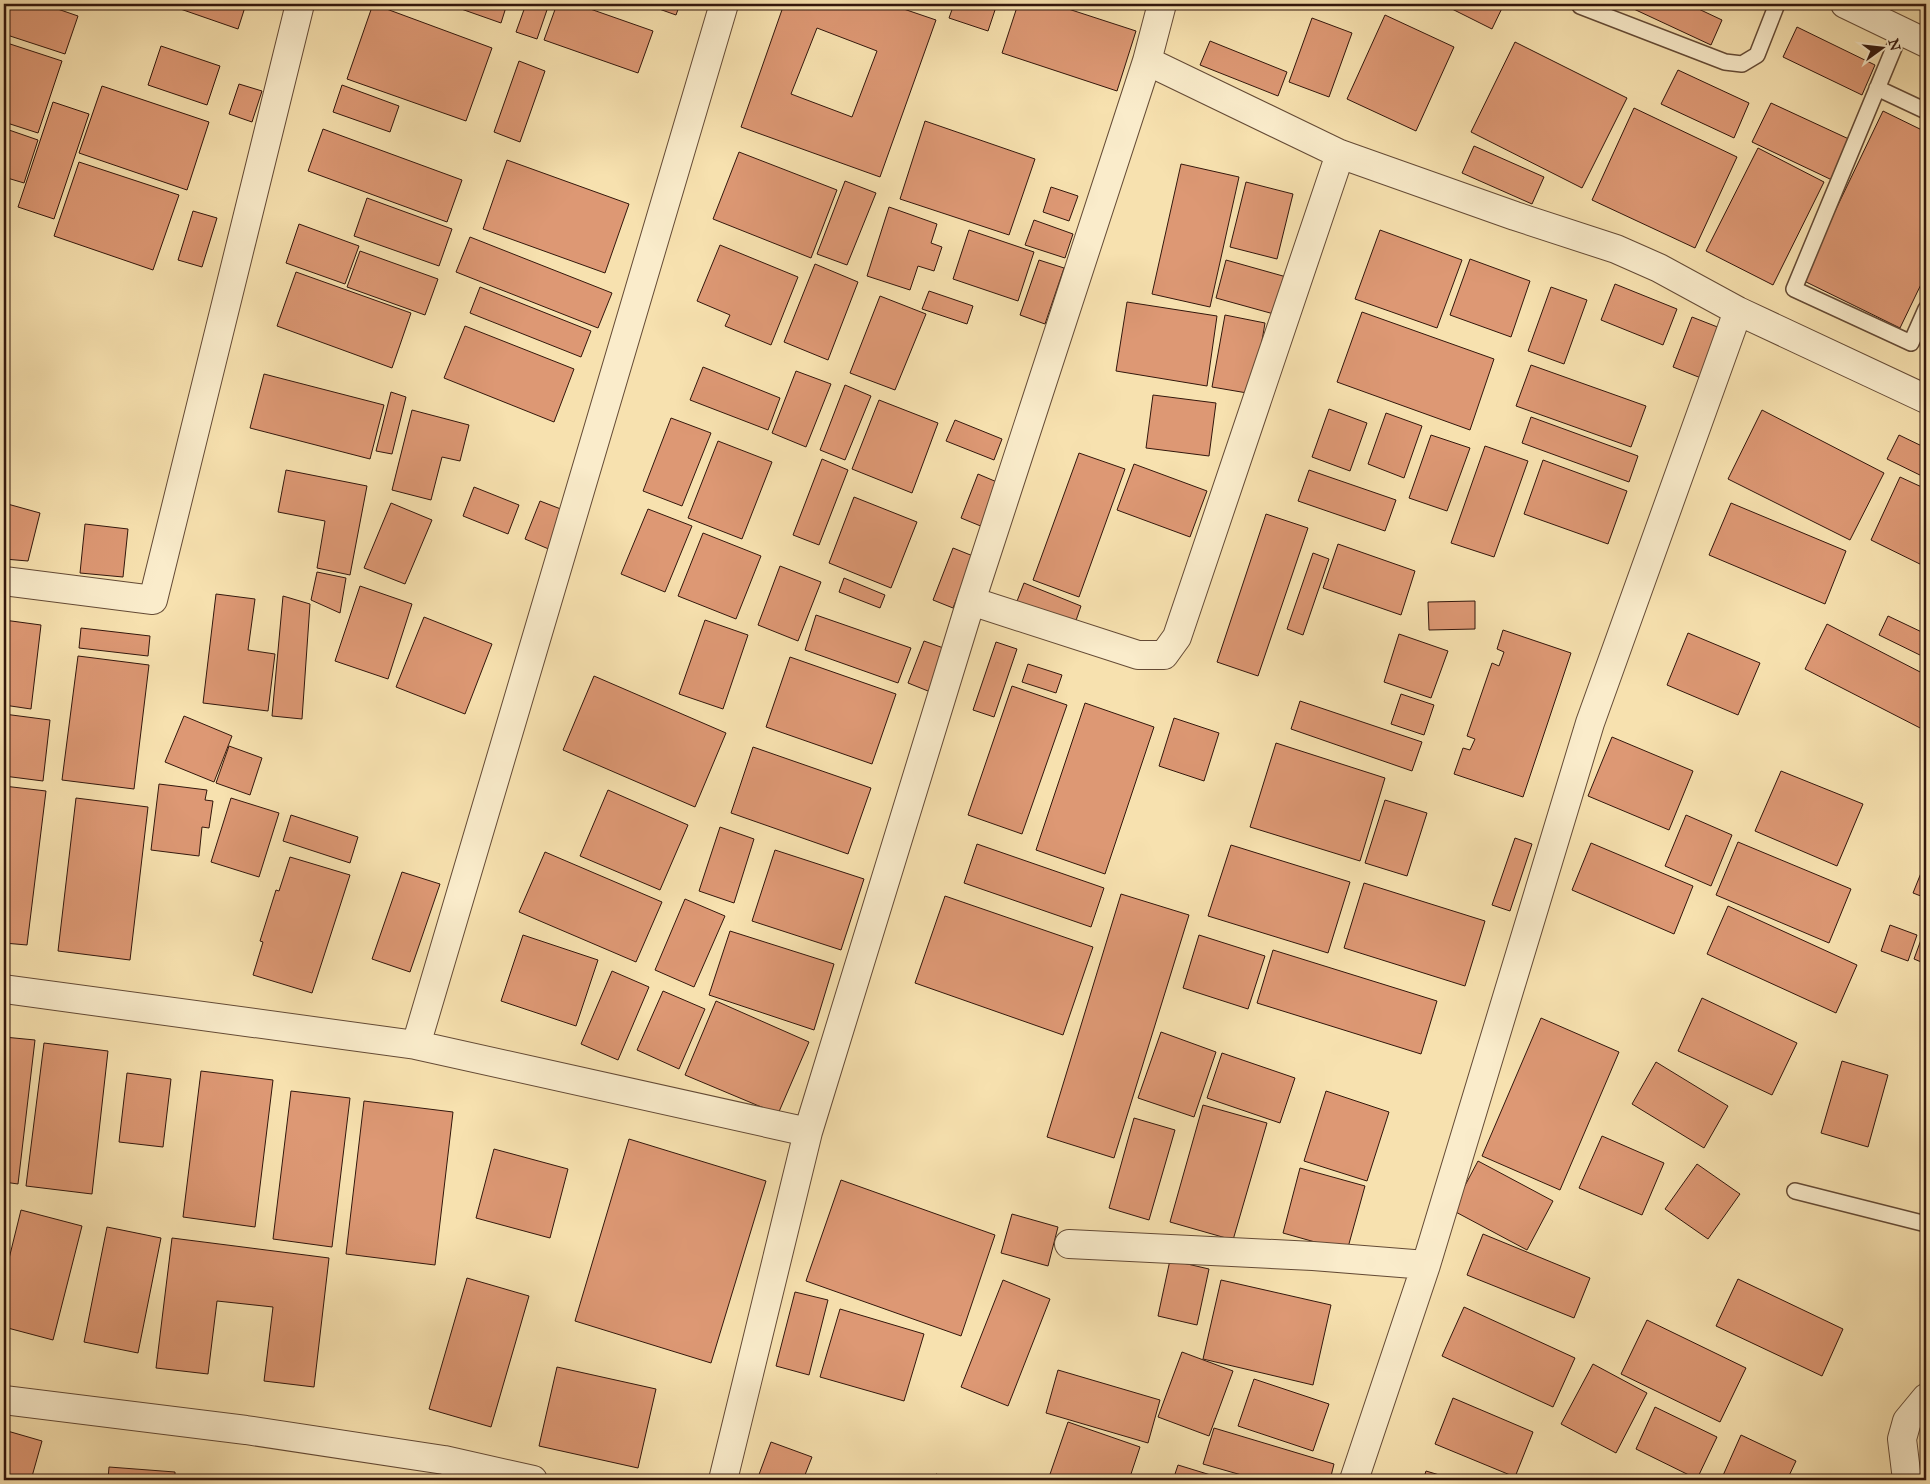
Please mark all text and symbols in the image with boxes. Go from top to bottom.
north arrow [1858,22,1908,72]
text: N [1884,37,1904,53]

